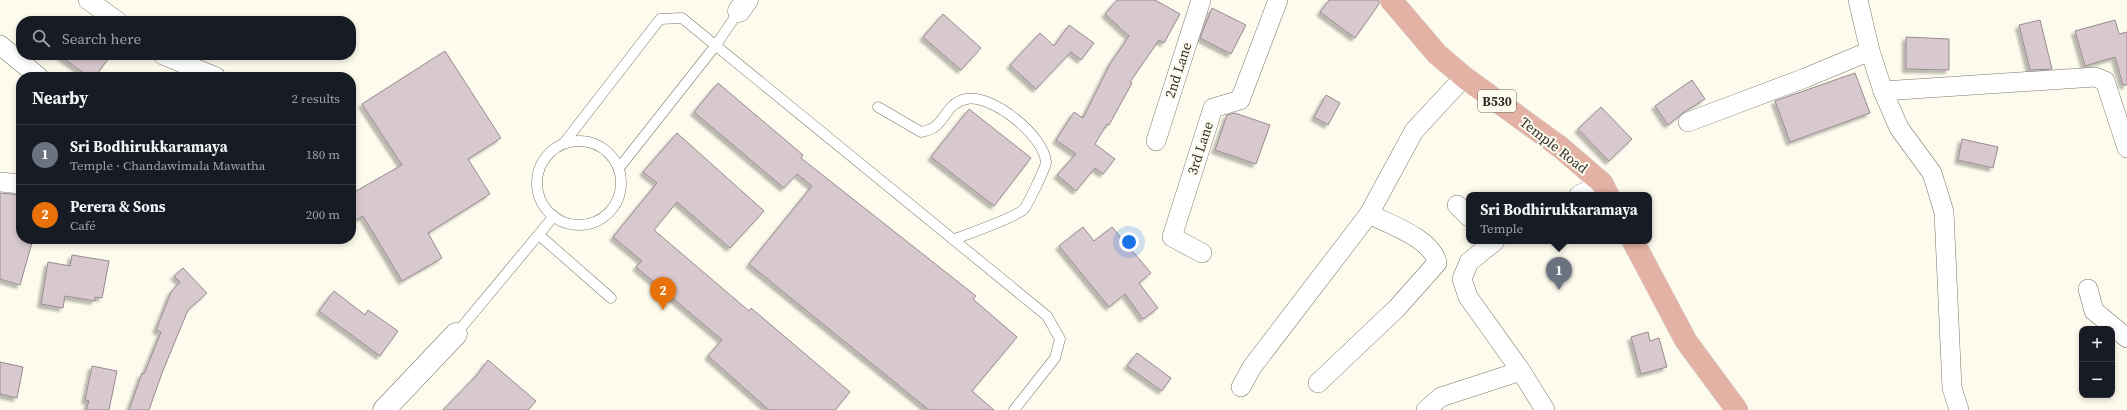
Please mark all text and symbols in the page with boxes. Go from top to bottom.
search box [16,16,356,60]
icon: search [30,27,52,49]
text: Search here [62,28,141,49]
street label: 2nd Lane [1160,39,1196,101]
text: Nearby [32,86,88,110]
text: 2 results [292,90,340,107]
road number: B530 [1478,90,1516,112]
street label: Temple Road [1516,112,1592,178]
street label: 3rd Lane [1182,119,1218,177]
text: Sri Bodhirukkaramaya [70,136,228,157]
text: 1 [41,146,49,163]
text: 180 m [306,146,340,163]
text: Temple · Chandawimala Mawatha [70,157,265,174]
popup [1466,192,1652,244]
text: Perera & Sons [70,196,166,217]
text: Sri Bodhirukkaramaya [1480,199,1638,220]
text: 2 [41,206,49,223]
text: 200 m [306,206,340,223]
text: Café [70,217,96,234]
text: Temple [1480,220,1523,237]
your location [1119,232,1139,252]
pin: 1 [1546,257,1572,290]
pin: 2 [650,277,676,310]
map controls [2079,326,2115,398]
button: + [2079,326,2115,362]
button: − [2079,362,2115,398]

